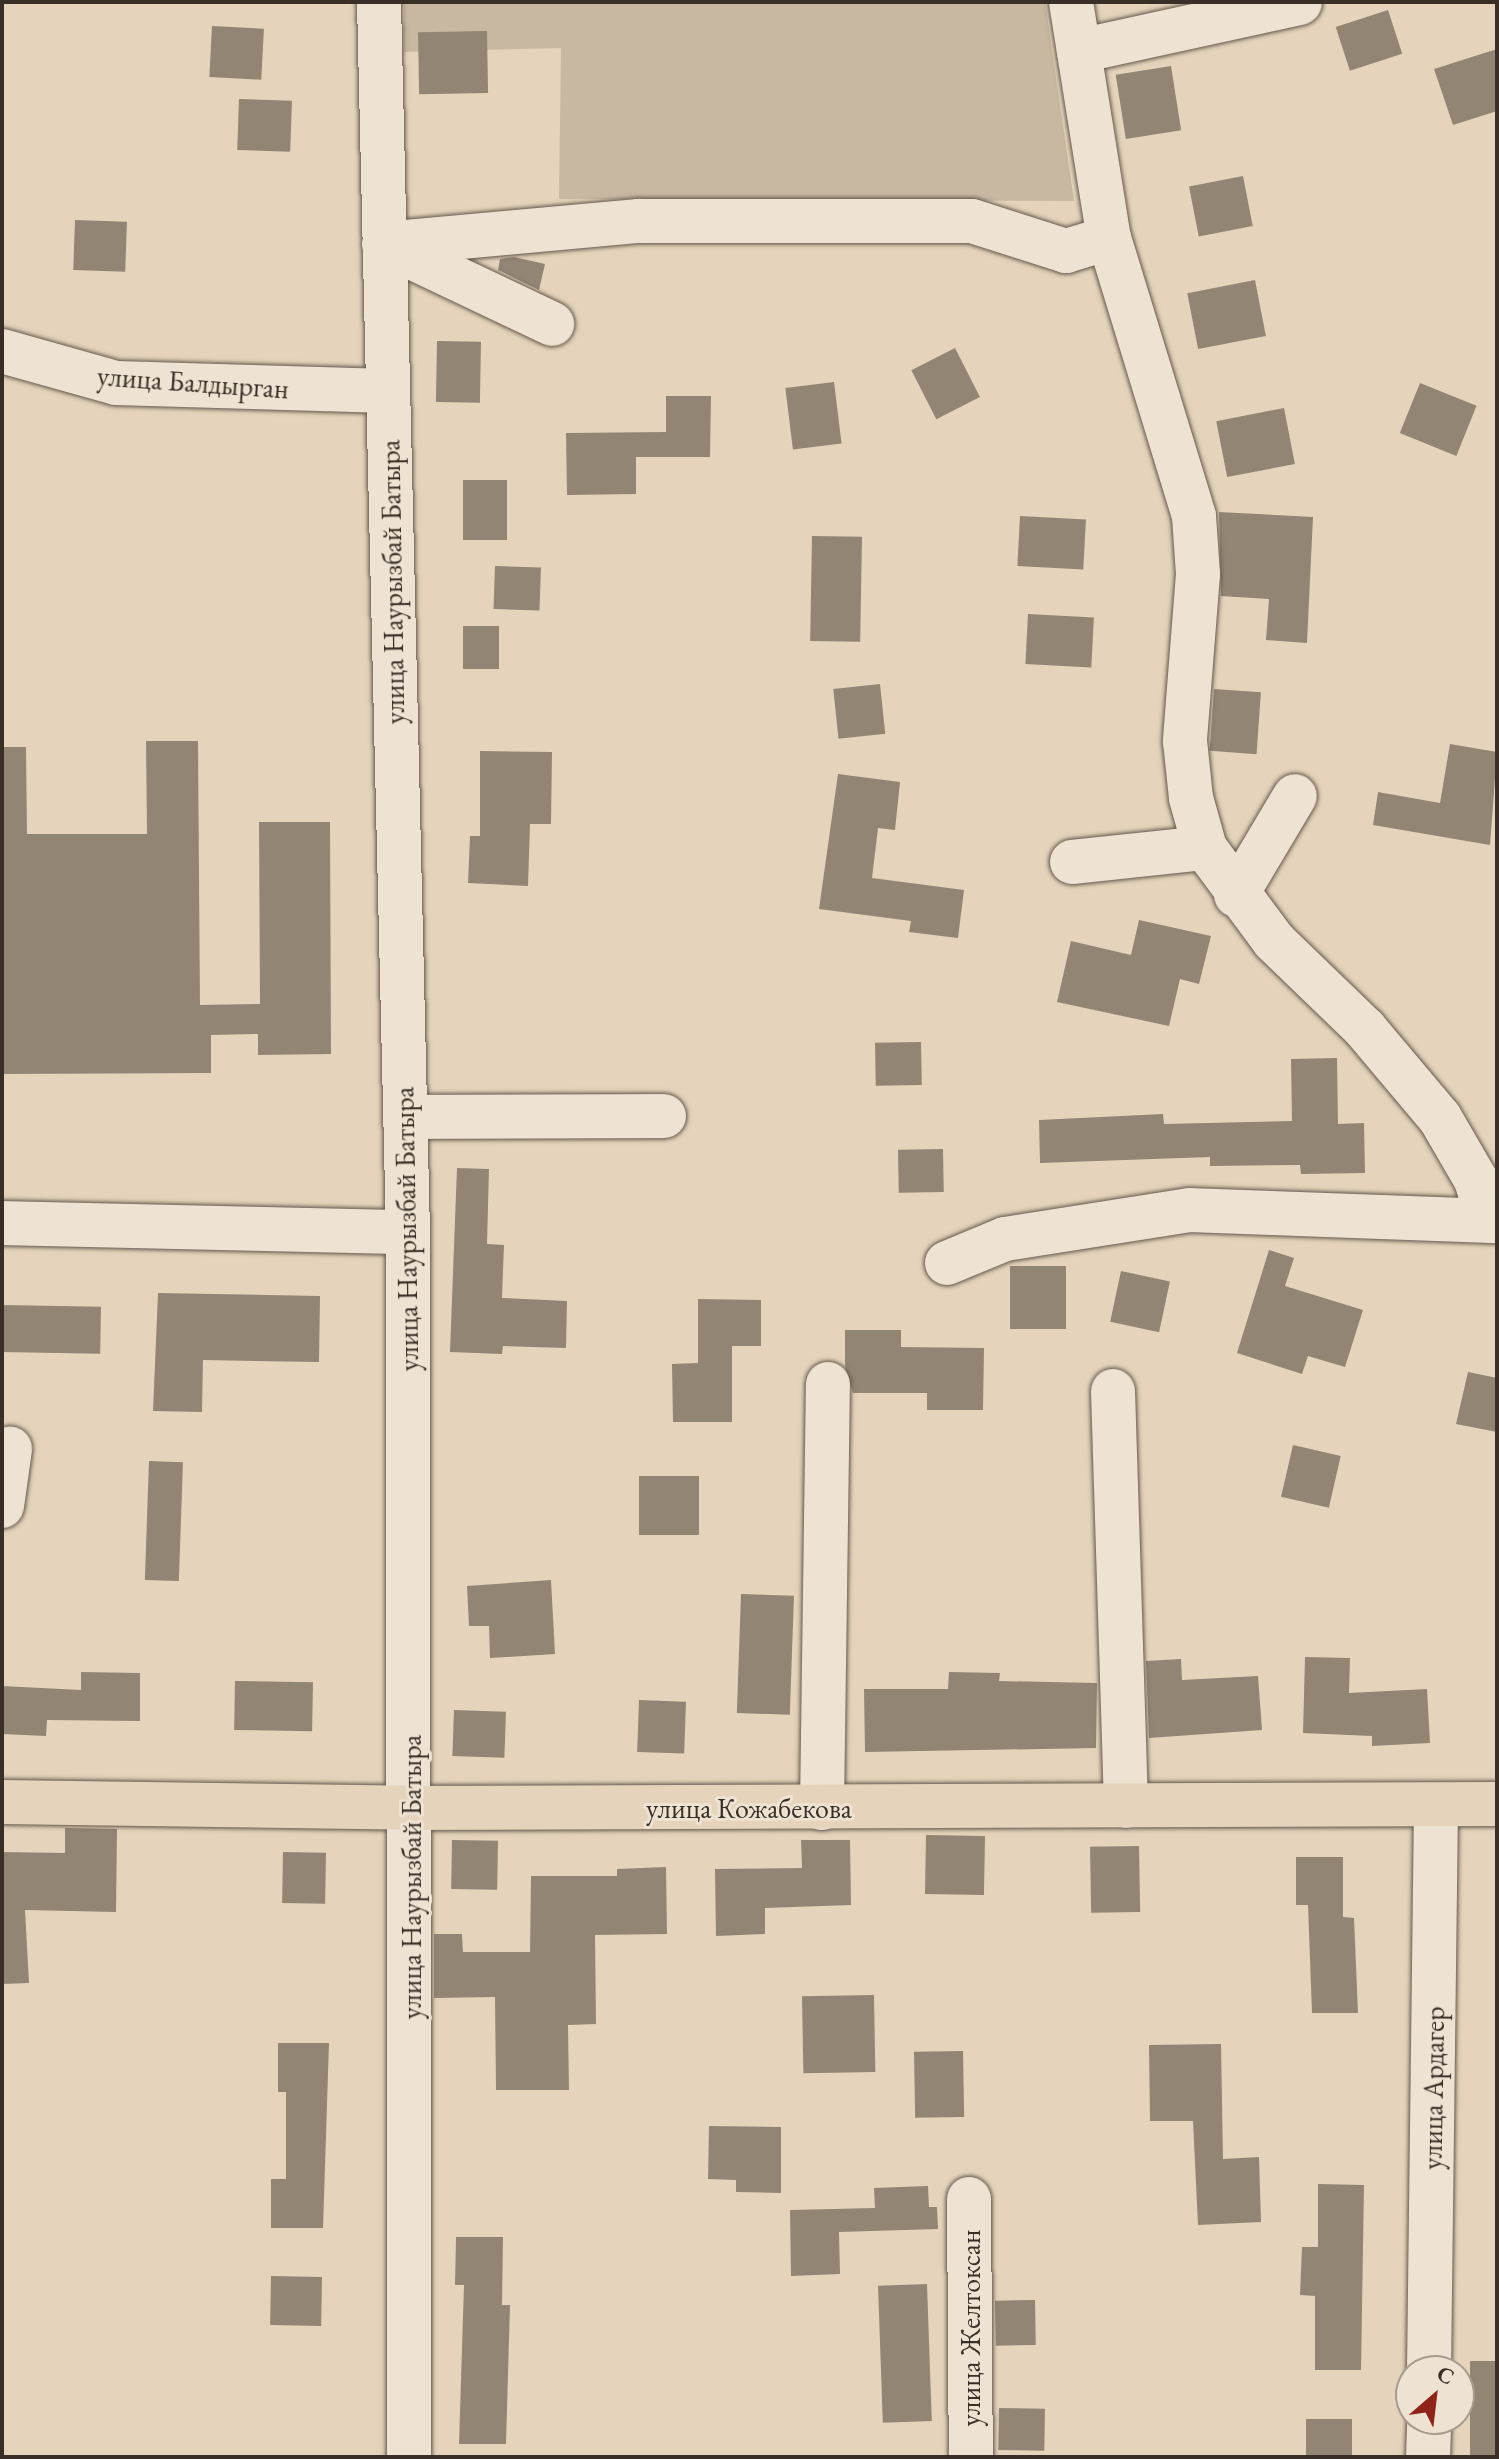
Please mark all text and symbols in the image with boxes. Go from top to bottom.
street label: улица Балдырган [96,359,290,405]
street label: улица Наурызбай Батыра [373,439,411,725]
street label: улица Наурызбай Батыра [387,1086,425,1372]
street label: улица Наурызбай Батыра [394,1735,428,2019]
street label: улица Кожабекова [646,1791,852,1825]
street label: улица Ардагер [1415,2006,1451,2170]
street label: улица Желтоксан [953,2229,987,2427]
north arrow [1395,2355,1475,2435]
text: С [1432,2359,1459,2392]

